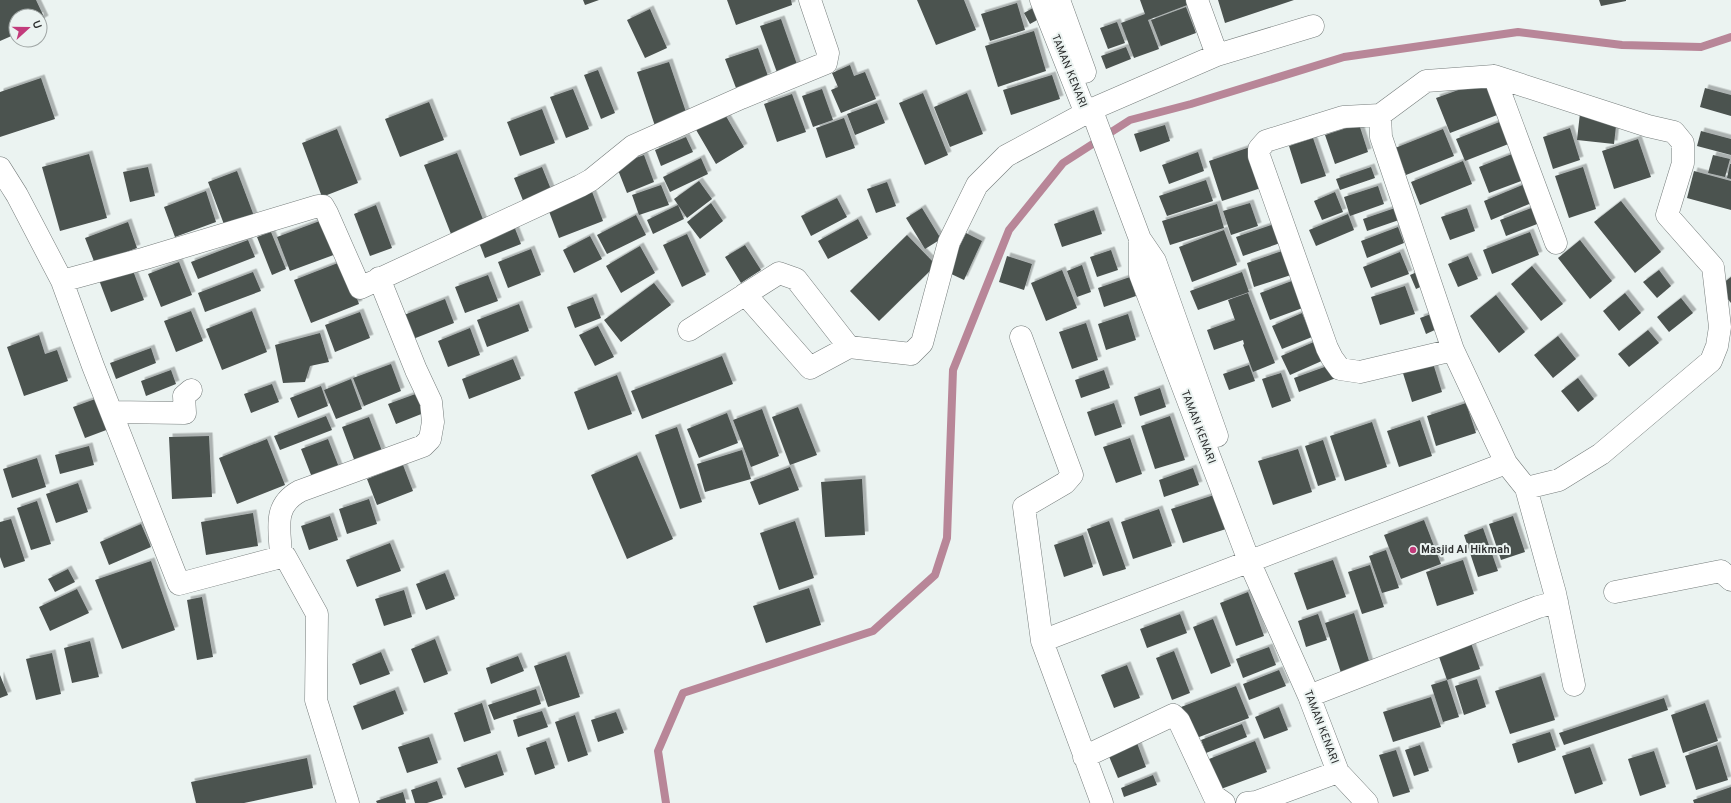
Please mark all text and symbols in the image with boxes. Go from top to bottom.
north arrow [8,8,48,48]
text: U [28,19,44,31]
street label: TAMAN KENARI [1048,32,1090,110]
street label: TAMAN KENARI [1178,388,1218,466]
place label: Masjid Al Hikmah [1421,543,1510,557]
marker: Masjid Al Hikmah [1408,545,1418,555]
street label: TAMAN KENARI [1301,688,1341,766]

